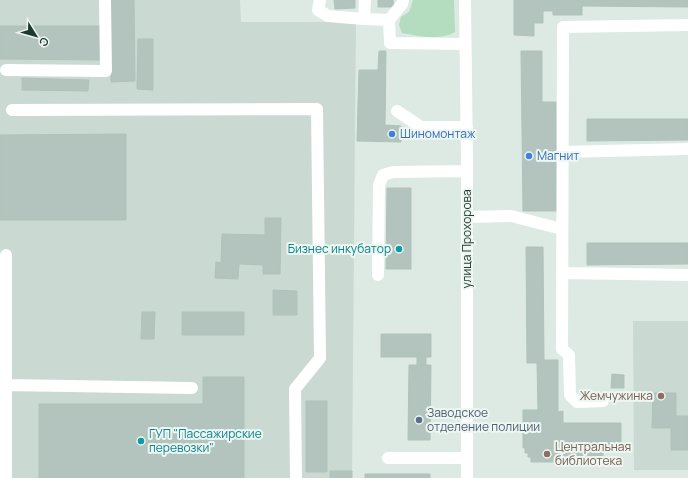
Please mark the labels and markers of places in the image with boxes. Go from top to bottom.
place label: Шиномонтаж [400,125,476,142]
marker: Шиномонтаж [387,129,397,139]
place label: Магнит [537,147,579,164]
marker: Магнит [524,151,534,161]
place label: Бизнес инкубатор [288,240,391,257]
marker: Бизнес инкубатор [394,244,404,254]
place label: Жемчужинка [580,387,653,404]
marker: Жемчужинка [656,391,666,401]
place label: Заводское отделение полиции [427,404,540,435]
marker: Заводское отделение полиции [414,415,424,425]
place label: ГУП "Пассажирские перевозки" [149,425,262,456]
marker: ГУП "Пассажирские перевозки" [136,436,146,446]
place label: Центральная библиотека [555,438,631,469]
marker: Центральная библиотека [542,449,552,459]

